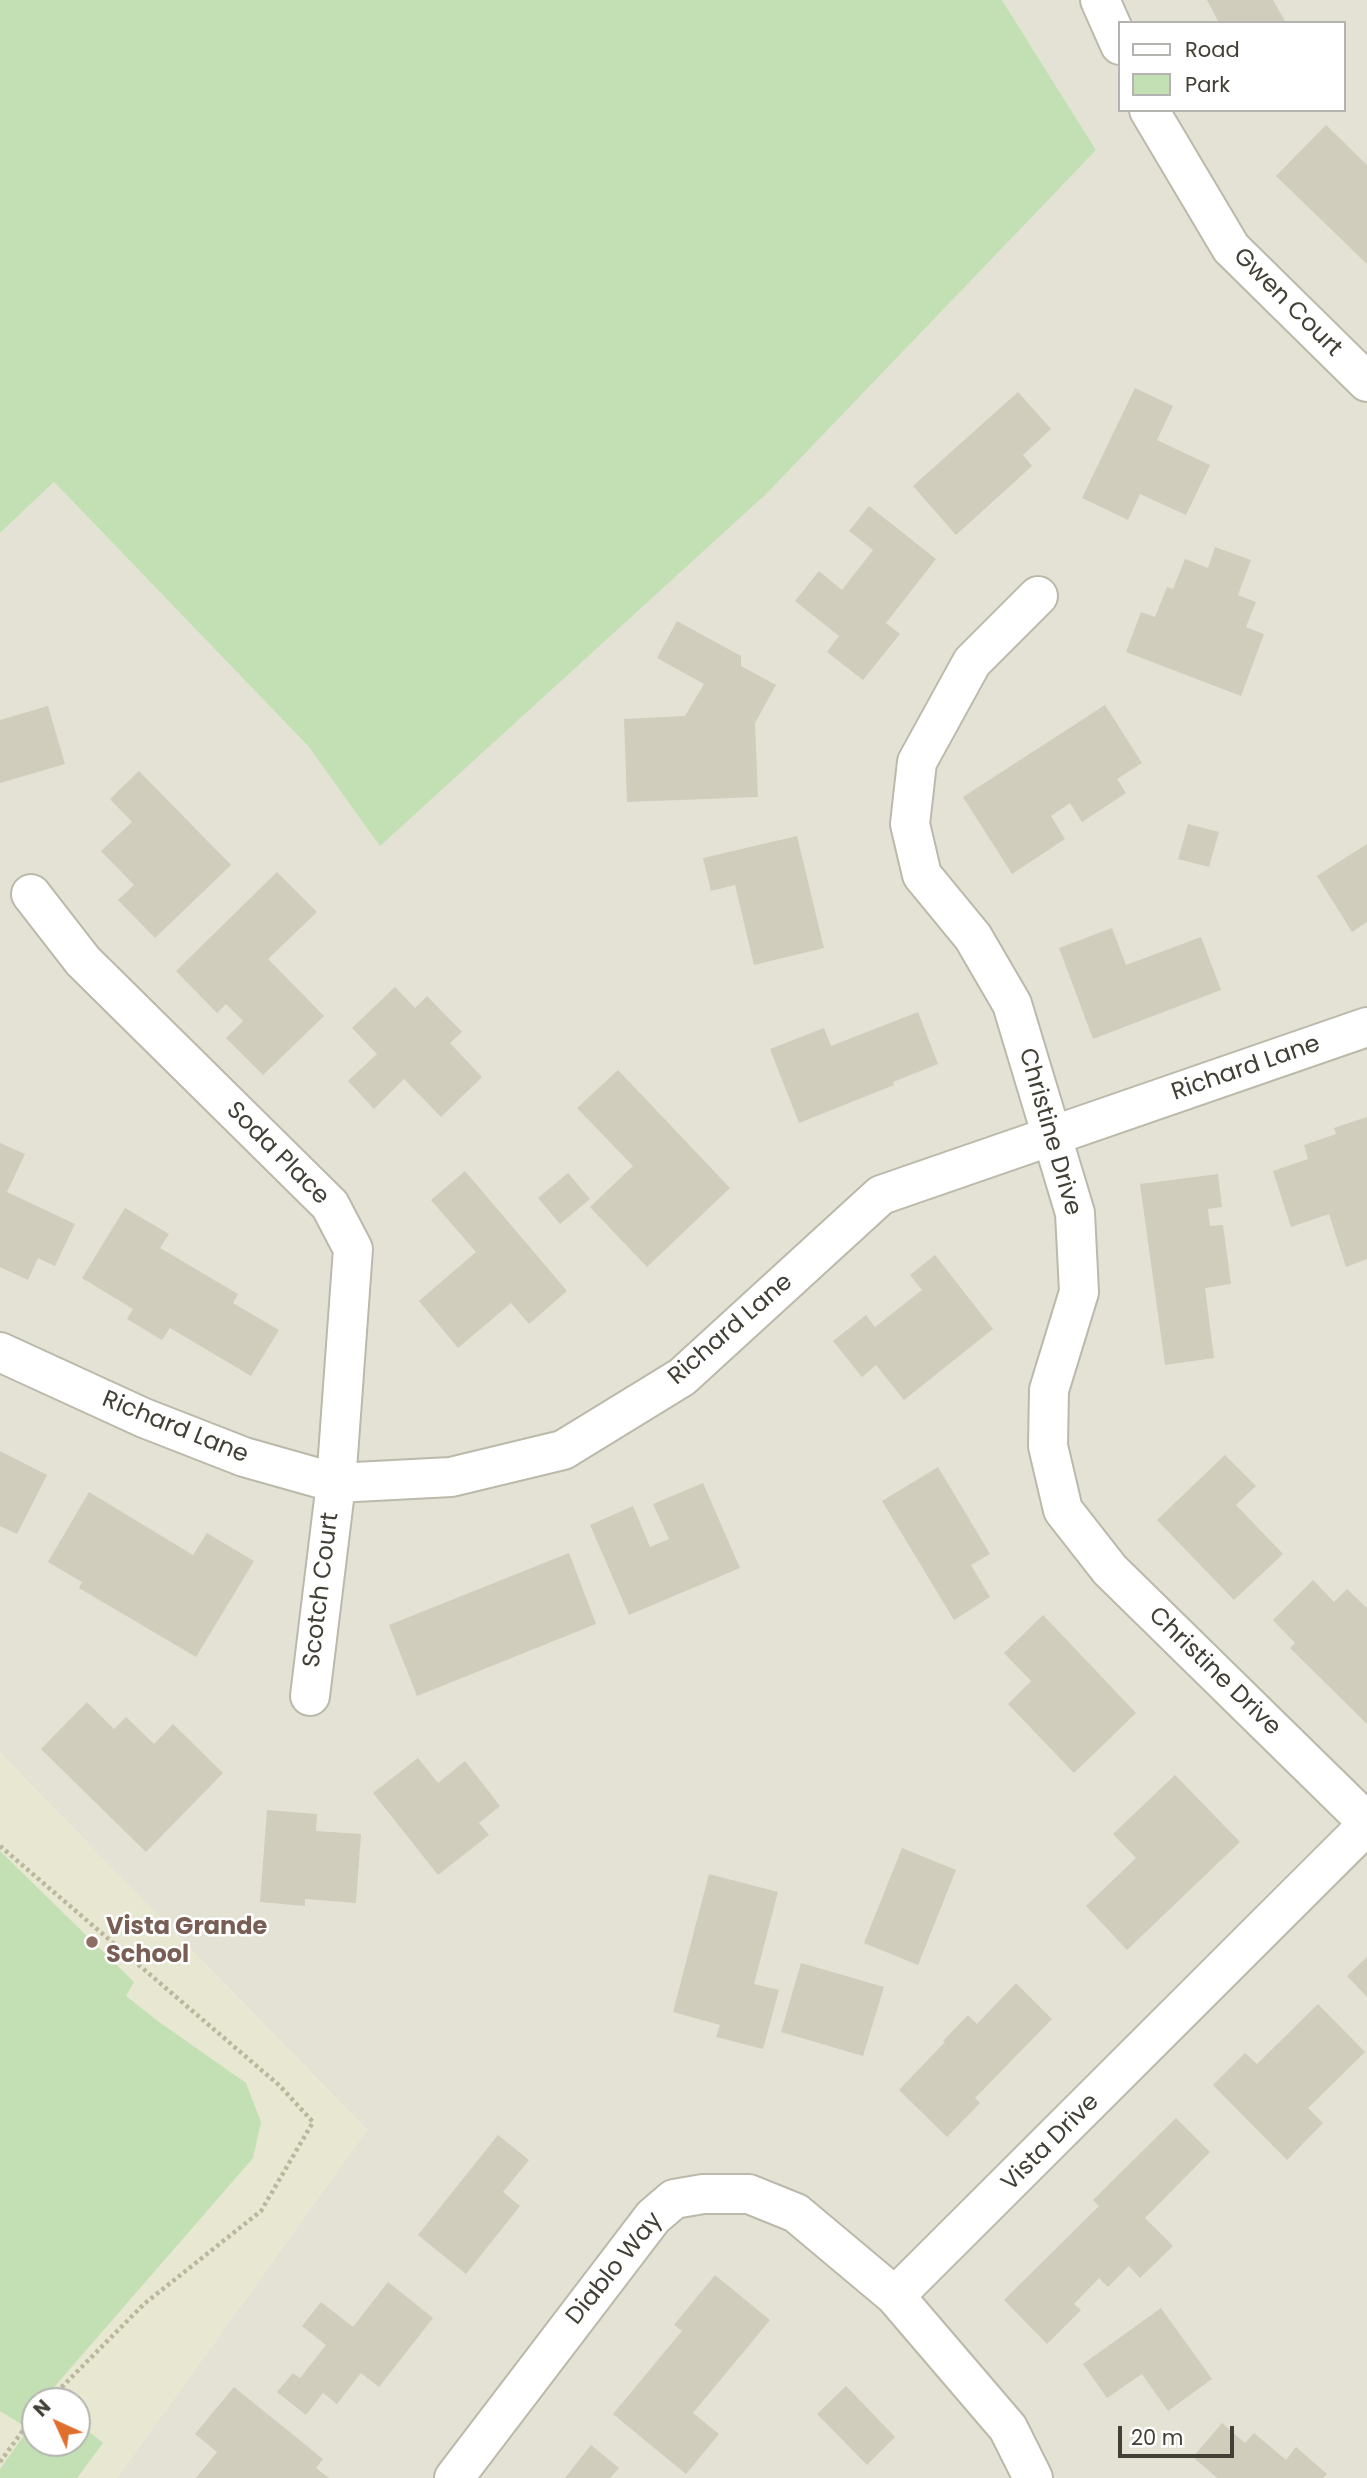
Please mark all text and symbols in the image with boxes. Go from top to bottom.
legend [1118,21,1346,112]
text: Road [1185,35,1240,64]
text: Park [1185,70,1230,99]
street label: Gwen Court [1227,243,1347,363]
street label: Richard Lane [1168,1030,1324,1108]
street label: Christine Drive [1011,1045,1087,1219]
street label: Soda Place [220,1097,334,1211]
street label: Richard Lane [663,1268,799,1392]
street label: Richard Lane [98,1386,252,1470]
street label: Scotch Court [298,1511,346,1669]
street label: Christine Drive [1142,1602,1286,1742]
place label: Vista Grande School [106,1914,267,1970]
marker: Vista Grande School [84,1934,100,1950]
street label: Vista Drive [996,2088,1106,2198]
street label: Diablo Way [561,2207,669,2331]
north arrow [21,2387,91,2457]
text: N [28,2394,57,2423]
scale bar [1122,2412,1238,2456]
text: 20 m [1131,2423,1184,2452]

